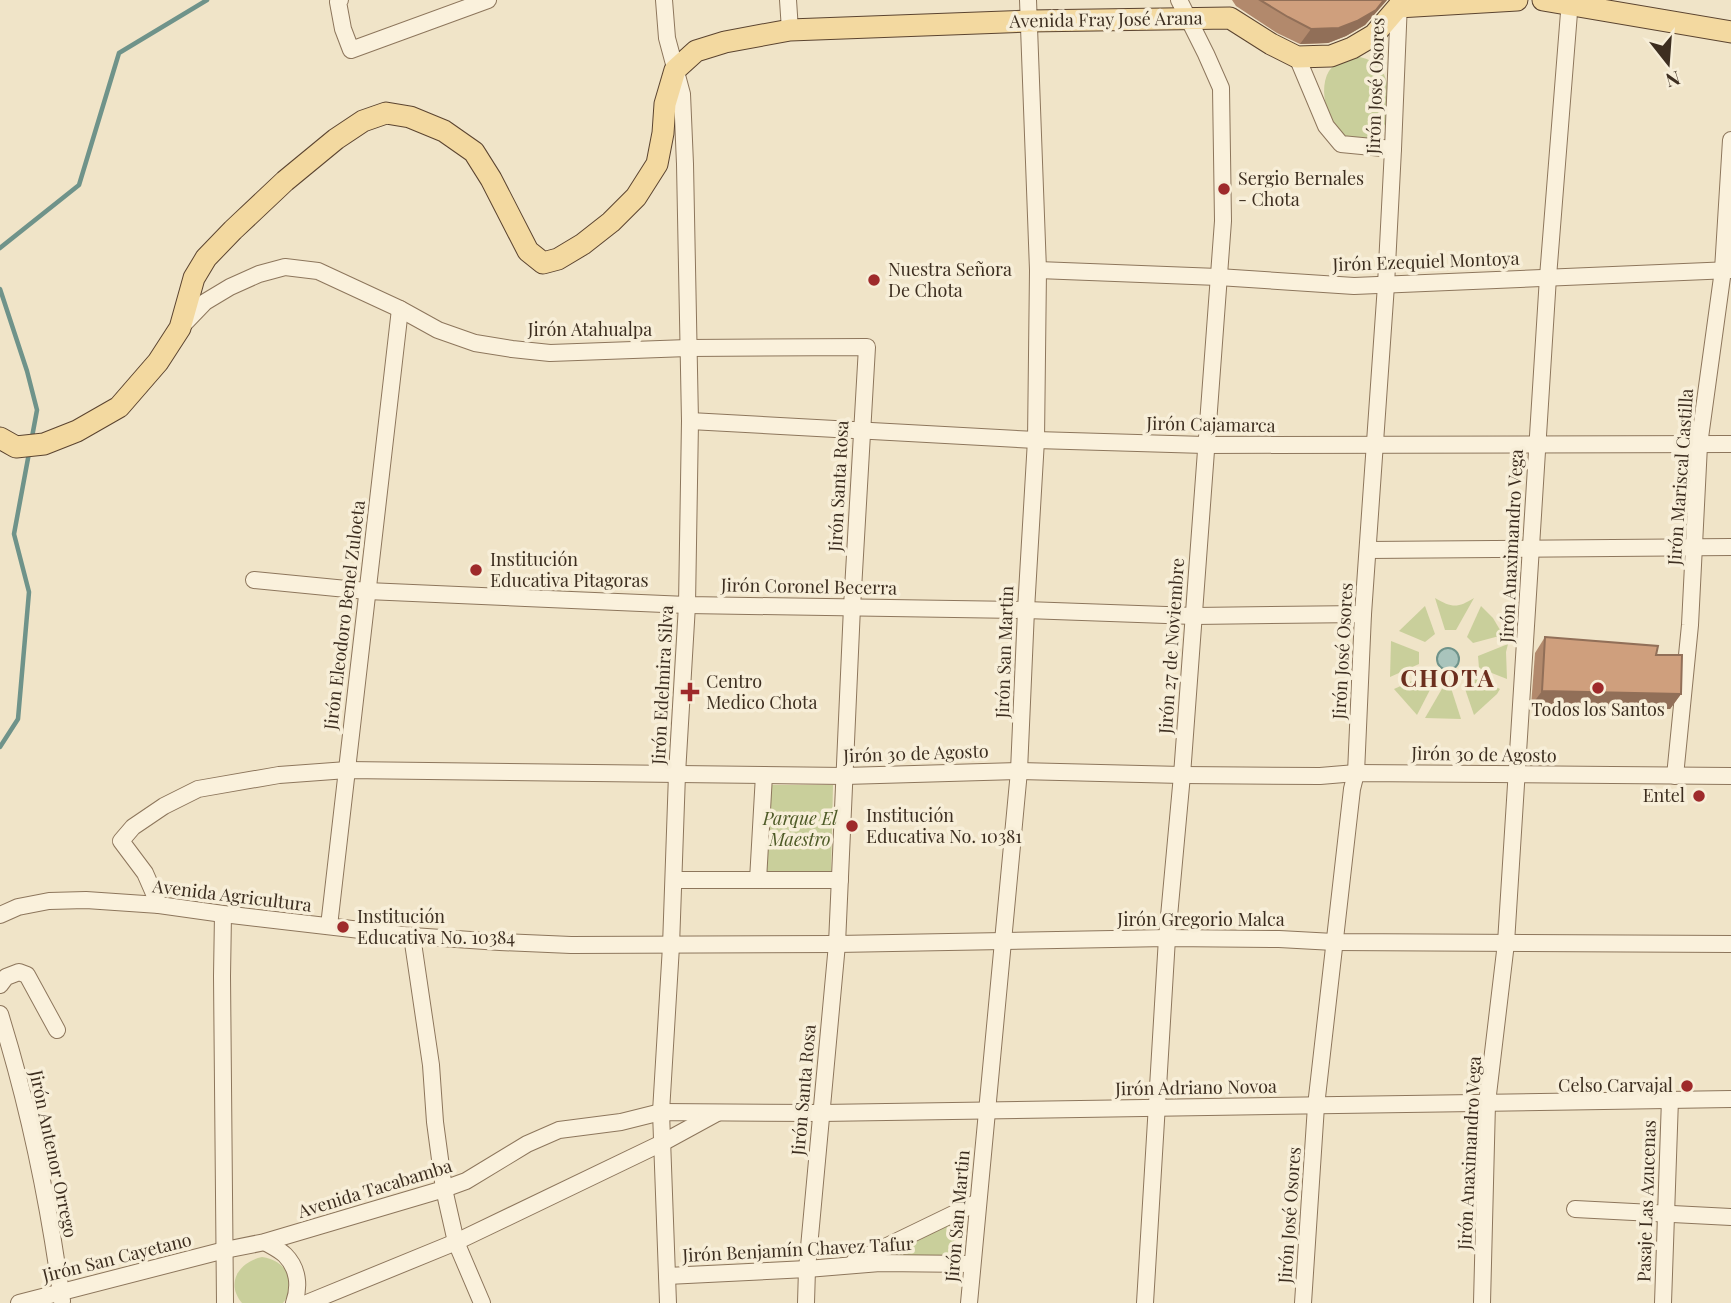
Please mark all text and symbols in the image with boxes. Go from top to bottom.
street label: Avenida Fray José Arana [1008,5,1203,33]
street label: Jirón José Osores [1361,17,1389,156]
north arrow [1633,28,1703,98]
text: N [1663,66,1684,95]
place label: Sergio Bernales - Chota [1238,166,1364,211]
marker: Sergio Bernales - Chota [1216,181,1232,197]
street label: Jirón Ezequiel Montoya [1331,246,1520,276]
place label: Nuestra Señora De Chota [888,257,1012,302]
marker: Nuestra Señora De Chota [866,272,882,288]
street label: Jirón Atahualpa [527,317,652,341]
street label: Jirón Mariscal Castilla [1662,388,1698,567]
street label: Jirón Cajamarca [1145,411,1276,437]
street label: Jirón Santa Rosa [823,420,853,553]
street label: Jirón Anaximandro Vega [1494,448,1528,644]
street label: Jirón Eleodoro Benel Zuloeta [318,499,370,732]
place label: Institución Educativa Pitagoras [490,547,649,592]
street label: Jirón 27 de Noviembre [1153,557,1189,736]
marker: Institución Educativa Pitagoras [468,562,484,578]
street label: Jirón Coronel Becerra [720,572,897,600]
street label: Jirón José Osores [1326,582,1358,721]
street label: Jirón San Martin [990,585,1018,720]
street label: Jirón Edelmira Silva [646,605,678,766]
district label: CHOTA [1400,661,1496,693]
place label: Centro Medico Chota [706,669,817,714]
marker: Todos los Santos [1590,680,1606,696]
marker: Centro Medico Chota [680,682,700,702]
place label: Todos los Santos [1531,697,1665,721]
street label: Jirón 30 de Agosto [842,738,989,768]
street label: Jirón 30 de Agosto [1410,741,1557,767]
place label: Entel [1643,783,1685,807]
marker: Entel [1691,788,1707,804]
place label: Institución Educativa No. 10381 [866,803,1022,848]
park label: Parque El Maestro [762,806,838,851]
marker: Institución Educativa No. 10381 [844,818,860,834]
street label: Avenida Agricultura [150,873,313,917]
place label: Institución Educativa No. 10384 [357,904,515,949]
street label: Jirón Gregorio Malca [1116,907,1285,931]
marker: Institución Educativa No. 10384 [335,919,351,935]
street label: Jirón Santa Rosa [785,1023,821,1157]
street label: Jirón Anaximandro Vega [1452,1055,1486,1251]
street label: Jirón Antenor Orrego [24,1067,83,1240]
place label: Celso Carvajal [1558,1073,1673,1097]
street label: Jirón Adriano Novoa [1114,1074,1277,1100]
marker: Celso Carvajal [1679,1078,1695,1094]
street label: Pasaje Las Azucenas [1631,1119,1661,1282]
street label: Jirón José Osores [1272,1146,1306,1285]
street label: Jirón San Martin [939,1149,975,1284]
street label: Avenida Tacabamba [294,1153,455,1223]
street label: Jirón San Cayetano [39,1227,194,1287]
street label: Jirón Benjamín Chavez Tafur [681,1231,914,1267]

